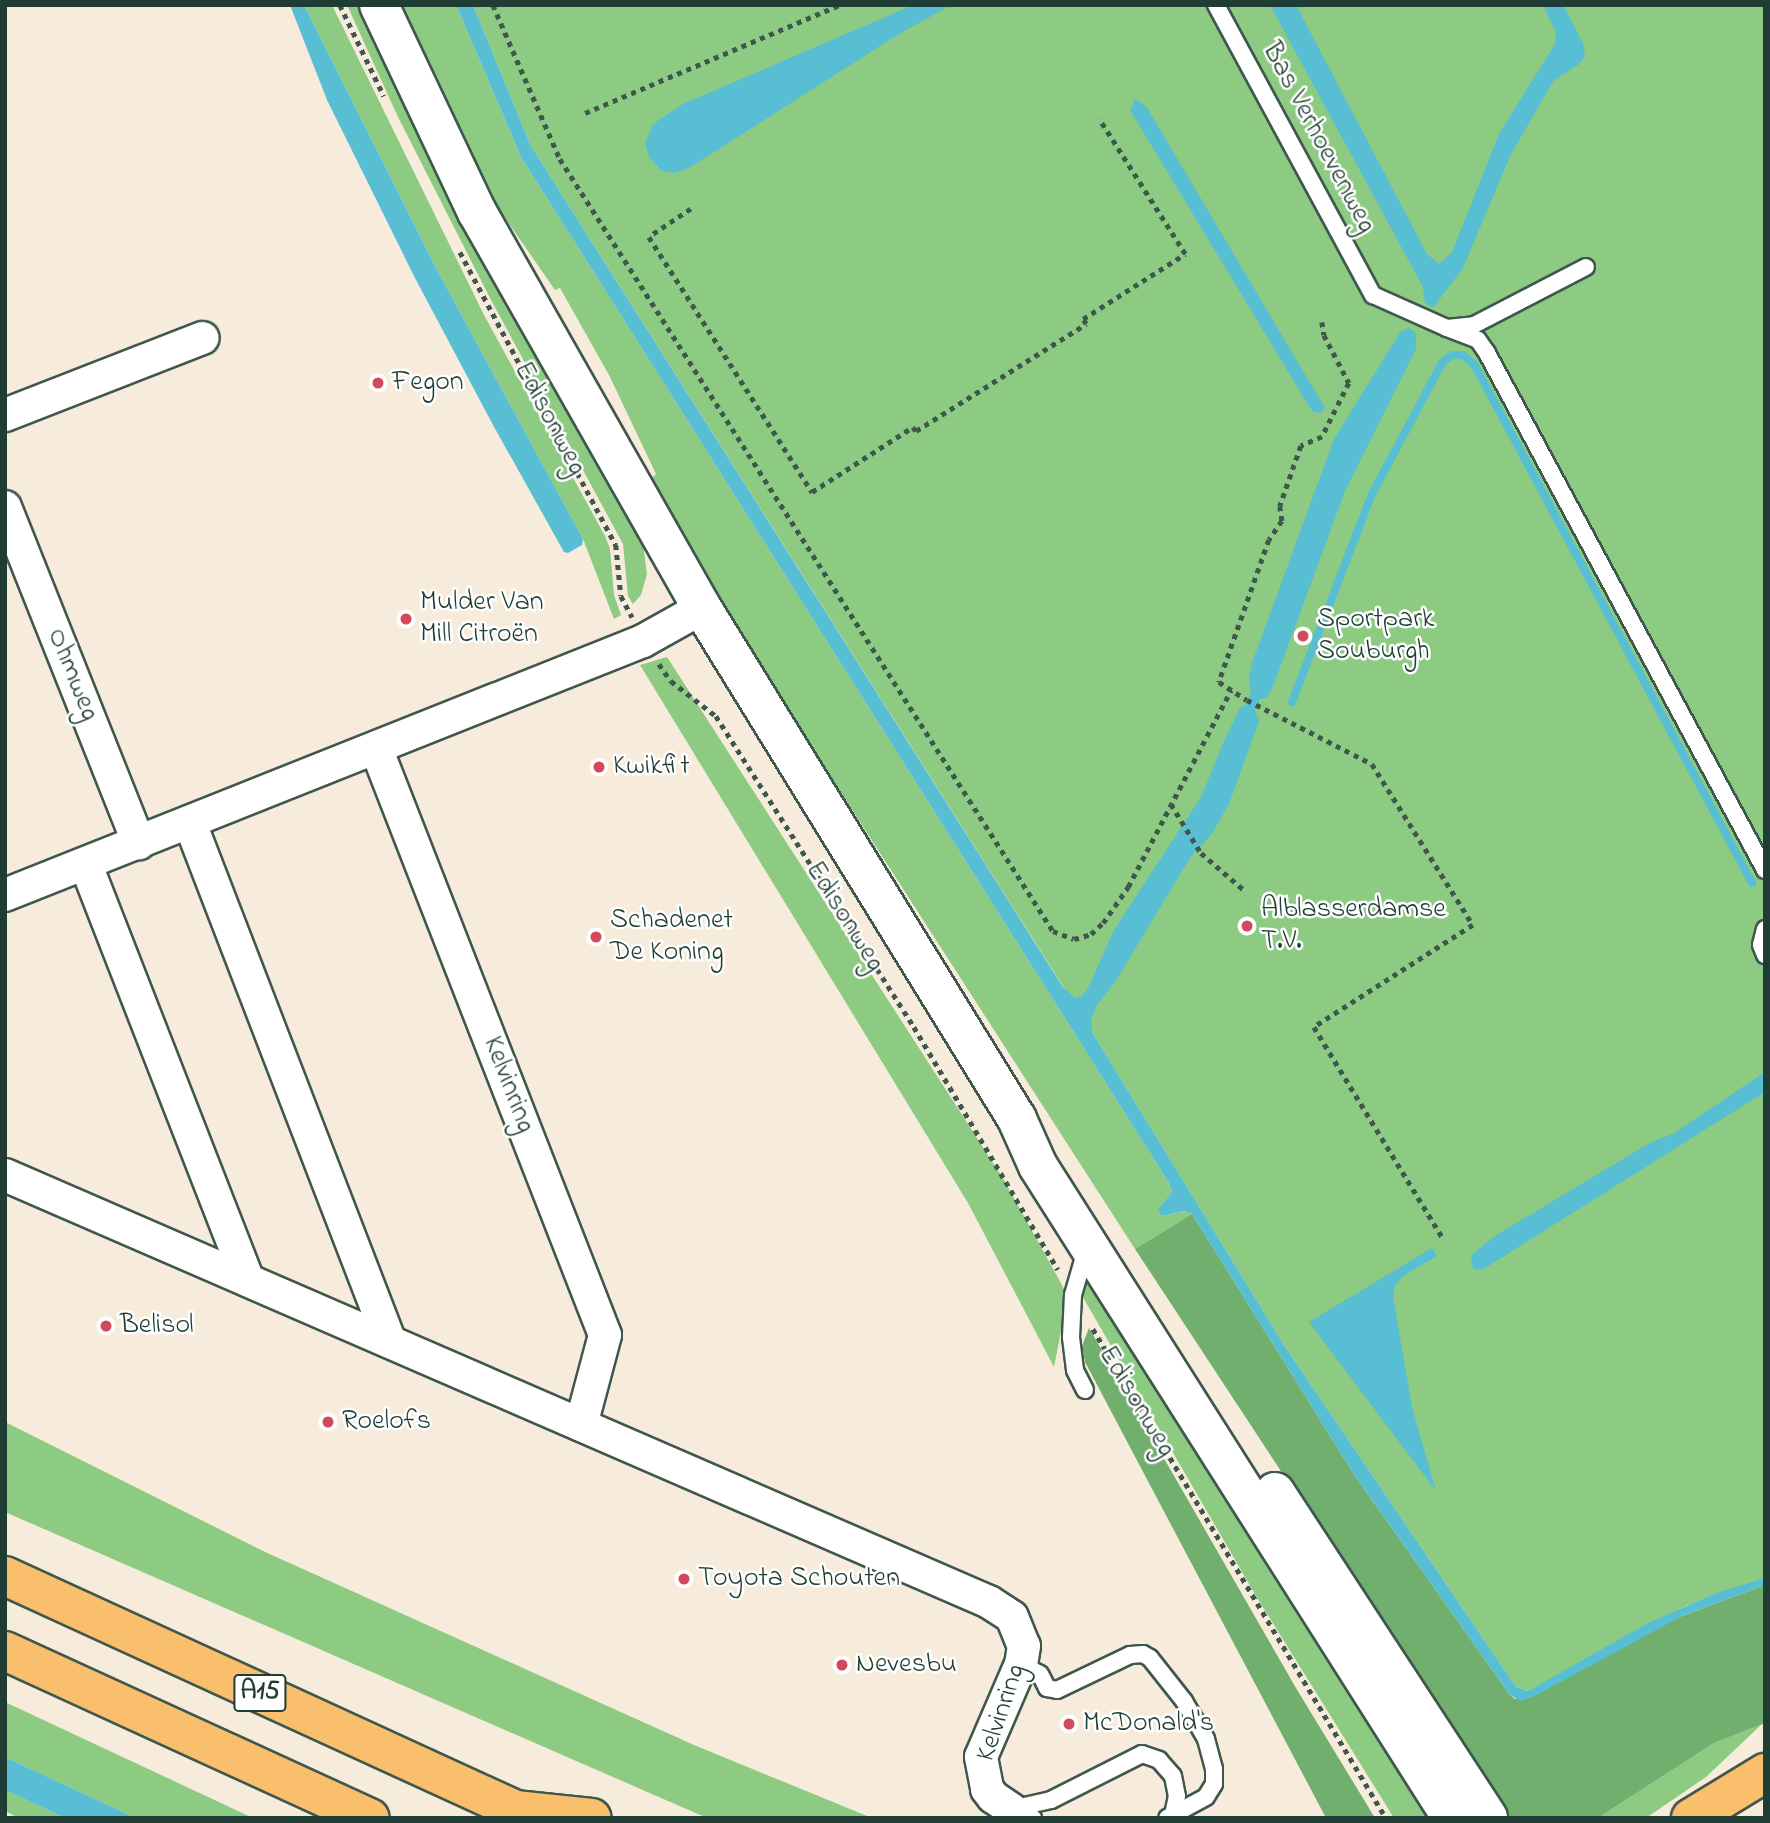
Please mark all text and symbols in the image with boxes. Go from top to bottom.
street label: Bas Verhoevenweg [1254,37,1382,239]
street label: Edisonweg [505,356,593,482]
place label: Fegon [392,366,464,400]
marker: Fegon [370,375,386,391]
place label: Mulder Van Mill Citroën [420,586,544,652]
place label: Sportpark Souburgh [1317,603,1434,669]
marker: Mulder Van Mill Citroën [398,611,414,627]
street label: Ohmweg [38,624,106,726]
marker: Sportpark Souburgh [1295,628,1311,644]
place label: Kwikfit [613,750,690,784]
marker: Kwikfit [591,759,607,775]
street label: Edisonweg [797,856,891,978]
place label: Alblasserdamse T.V. [1261,893,1446,959]
place label: Schadenet De Koning [610,904,733,970]
marker: Alblasserdamse T.V. [1239,918,1255,934]
marker: Schadenet De Koning [588,929,604,945]
street label: Kelvinring [474,1032,542,1138]
place label: Belisol [120,1309,194,1343]
marker: Belisol [98,1318,114,1334]
street label: Edisonweg [1090,1340,1182,1464]
place label: Roelofs [342,1405,431,1439]
marker: Roelofs [320,1414,336,1430]
place label: Toyota Schouten [698,1562,900,1596]
marker: Toyota Schouten [676,1571,692,1587]
place label: Nevesbu [856,1648,957,1682]
marker: Nevesbu [834,1657,850,1673]
street label: Kelvinring [970,1660,1034,1766]
road number: A15 [232,1670,288,1716]
place label: McDonald's [1083,1707,1214,1741]
marker: McDonald's [1061,1716,1077,1732]

